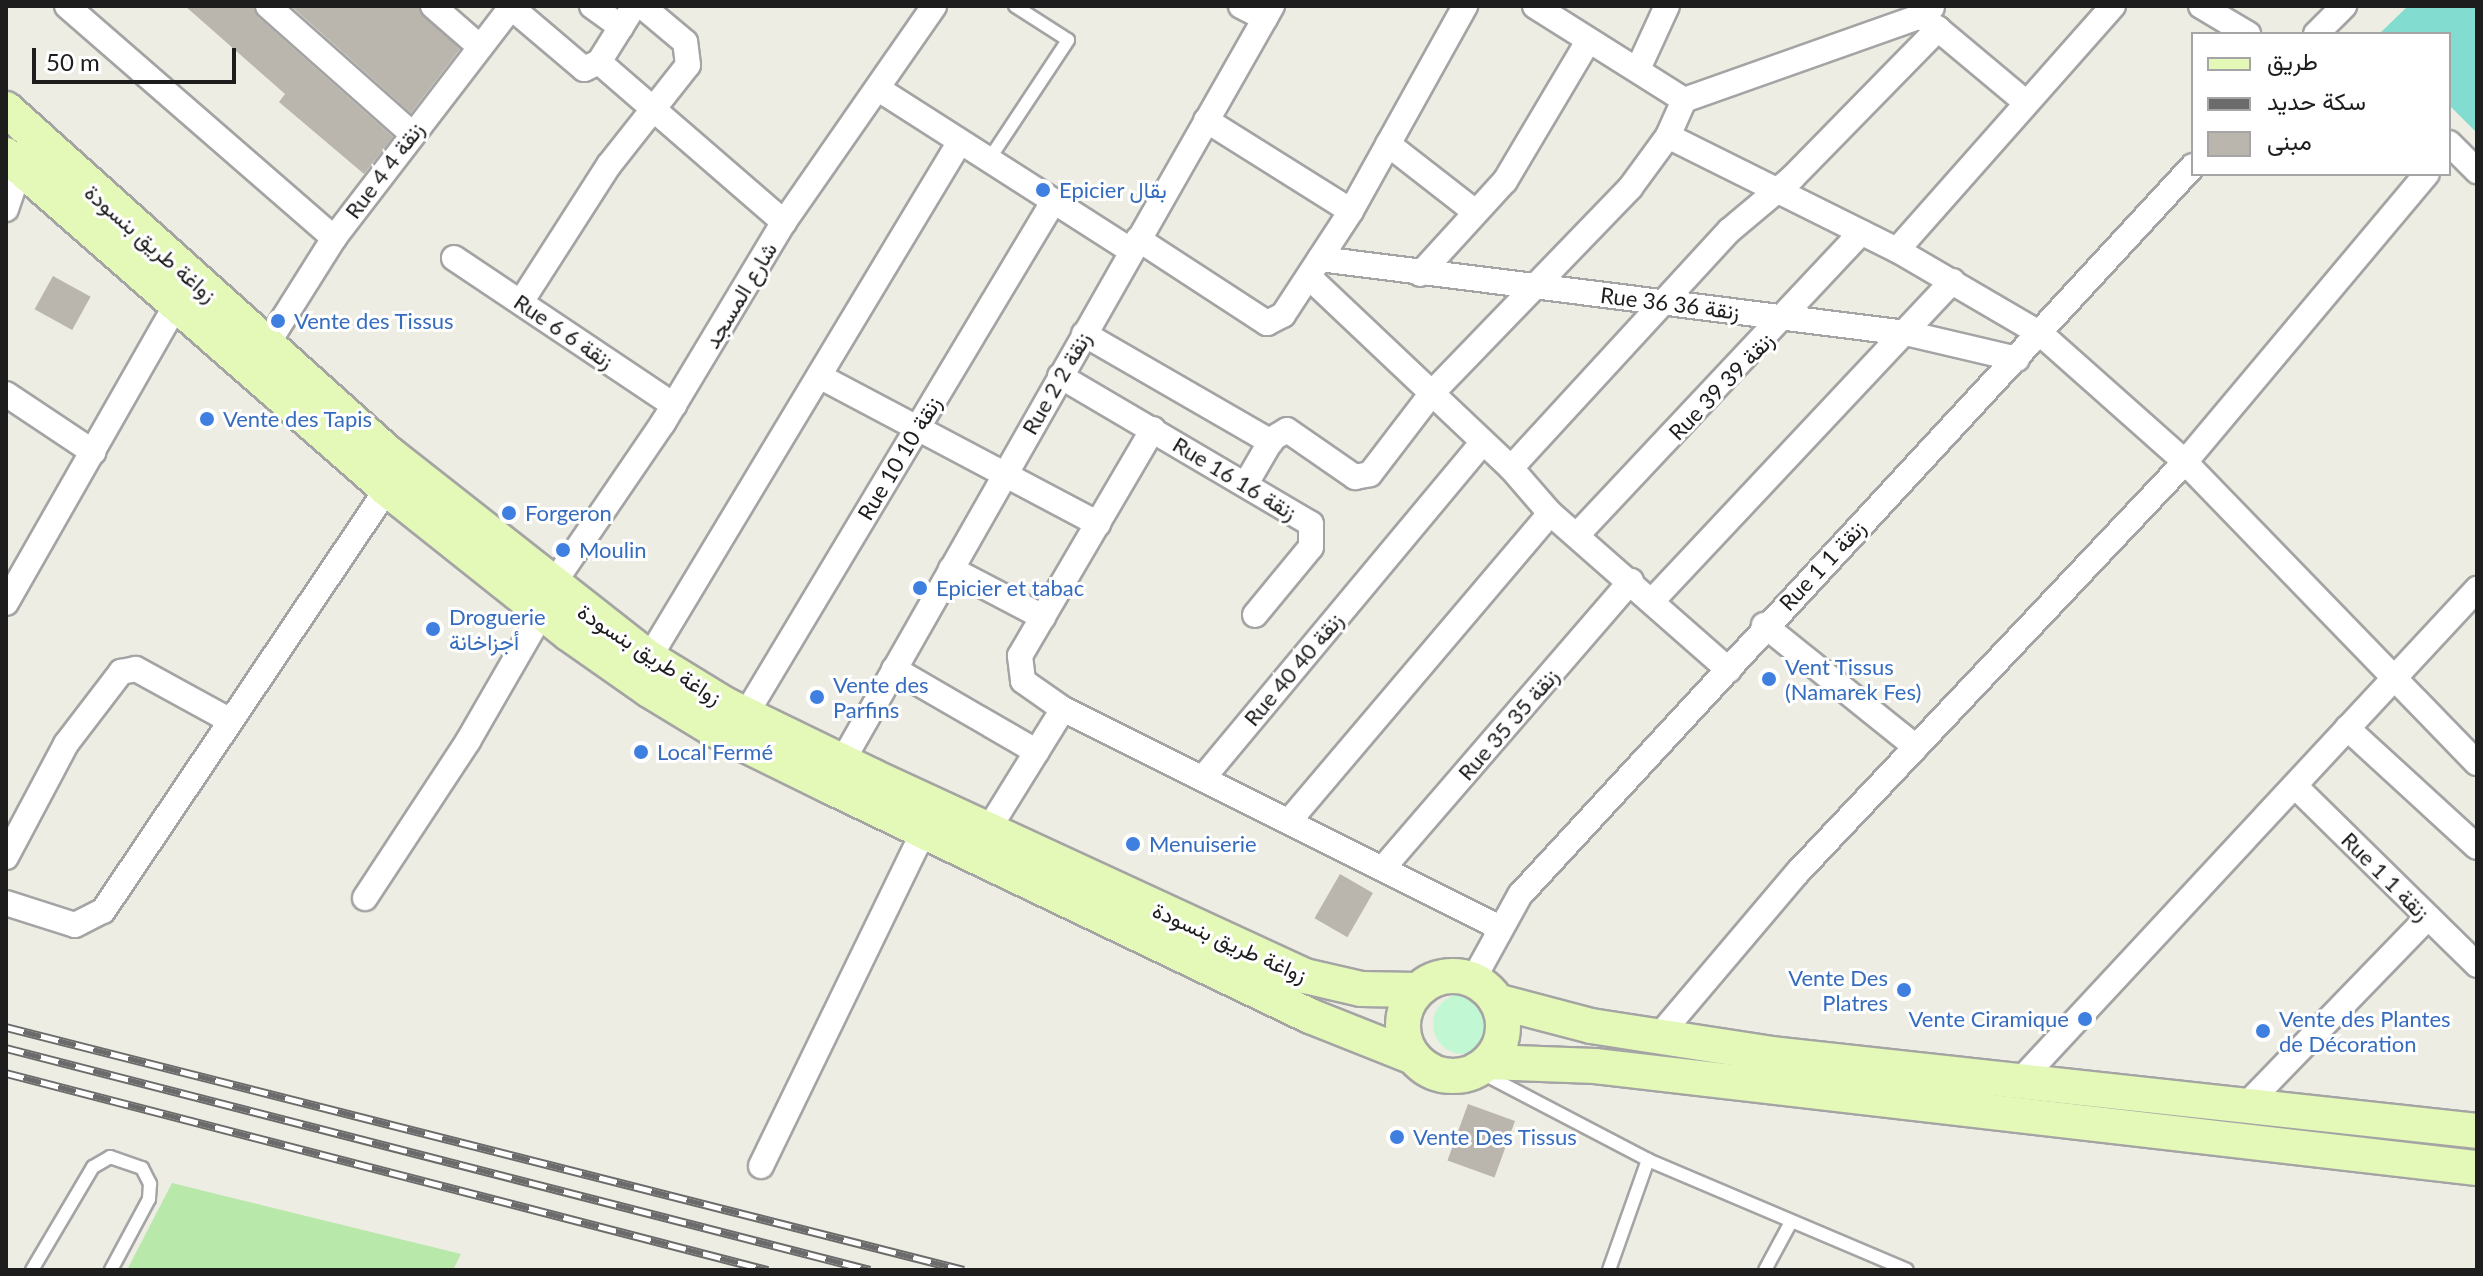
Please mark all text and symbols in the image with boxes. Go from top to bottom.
scale bar [36,32,240,82]
legend [2191,32,2451,176]
text: طريق [2267,46,2318,75]
text: 50 m [46,47,100,76]
text: سكة حديد [2267,86,2366,115]
street label: Rue 4 زنقة 4 [339,116,429,224]
text: مبنى [2267,126,2312,155]
place label: Epicier بقال [1059,177,1167,203]
street label: زواغة طريق بنسودة [80,179,222,307]
marker: Epicier بقال [1034,181,1052,199]
street label: شارع المسجد [698,237,782,353]
street label: Rue 36 زنقة 36 [1599,281,1741,325]
street label: Rue 6 زنقة 6 [509,288,619,374]
place label: Vente des Tissus [294,308,454,334]
marker: Vente des Tissus [269,312,287,330]
street label: Rue 2 زنقة 2 [1016,327,1096,439]
street label: Rue 39 زنقة 39 [1663,327,1779,445]
street label: Rue 10 زنقة 10 [852,391,946,525]
place label: Vente des Tapis [223,406,373,432]
marker: Vente des Tapis [198,410,216,428]
street label: Rue 16 زنقة 16 [1168,431,1302,525]
place label: Forgeron [525,500,612,526]
marker: Forgeron [500,504,518,522]
street label: Rue 1 زنقة 1 [1773,514,1871,616]
place label: Moulin [579,537,647,563]
marker: Moulin [554,541,572,559]
place label: Epicier et tabac [936,575,1085,601]
marker: Epicier et tabac [911,579,929,597]
street label: زواغة طريق بنسودة [573,598,727,710]
place label: Droguerie أجزاخانة [449,603,546,654]
street label: Rue 40 زنقة 40 [1238,607,1348,731]
marker: Droguerie أجزاخانة [424,620,442,638]
place label: Vent Tissus (Namarek Fes) [1785,653,1921,704]
street label: Rue 35 زنقة 35 [1452,663,1564,785]
marker: Vent Tissus (Namarek Fes) [1760,670,1778,688]
place label: Vente des Parfins [833,671,929,722]
marker: Vente des Parfins [808,688,826,706]
place label: Local Fermé [657,739,773,765]
marker: Local Fermé [632,743,650,761]
street label: Rue 1 زنقة 1 [2336,826,2436,926]
place label: Menuiserie [1149,831,1257,857]
marker: Menuiserie [1124,835,1142,853]
street label: زواغة طريق بنسودة [1149,896,1311,988]
place label: Vente Des Platres [1788,964,1888,1016]
marker: Vente Des Platres [1895,981,1913,999]
place label: Vente des Plantes de Décoration [2279,1005,2451,1056]
place label: Vente Ciramique [1909,1006,2069,1032]
marker: Vente Ciramique [2076,1010,2094,1028]
marker: Vente des Plantes de Décoration [2254,1022,2272,1040]
place label: Vente Des Tissus [1413,1124,1577,1150]
marker: Vente Des Tissus [1388,1128,1406,1146]

